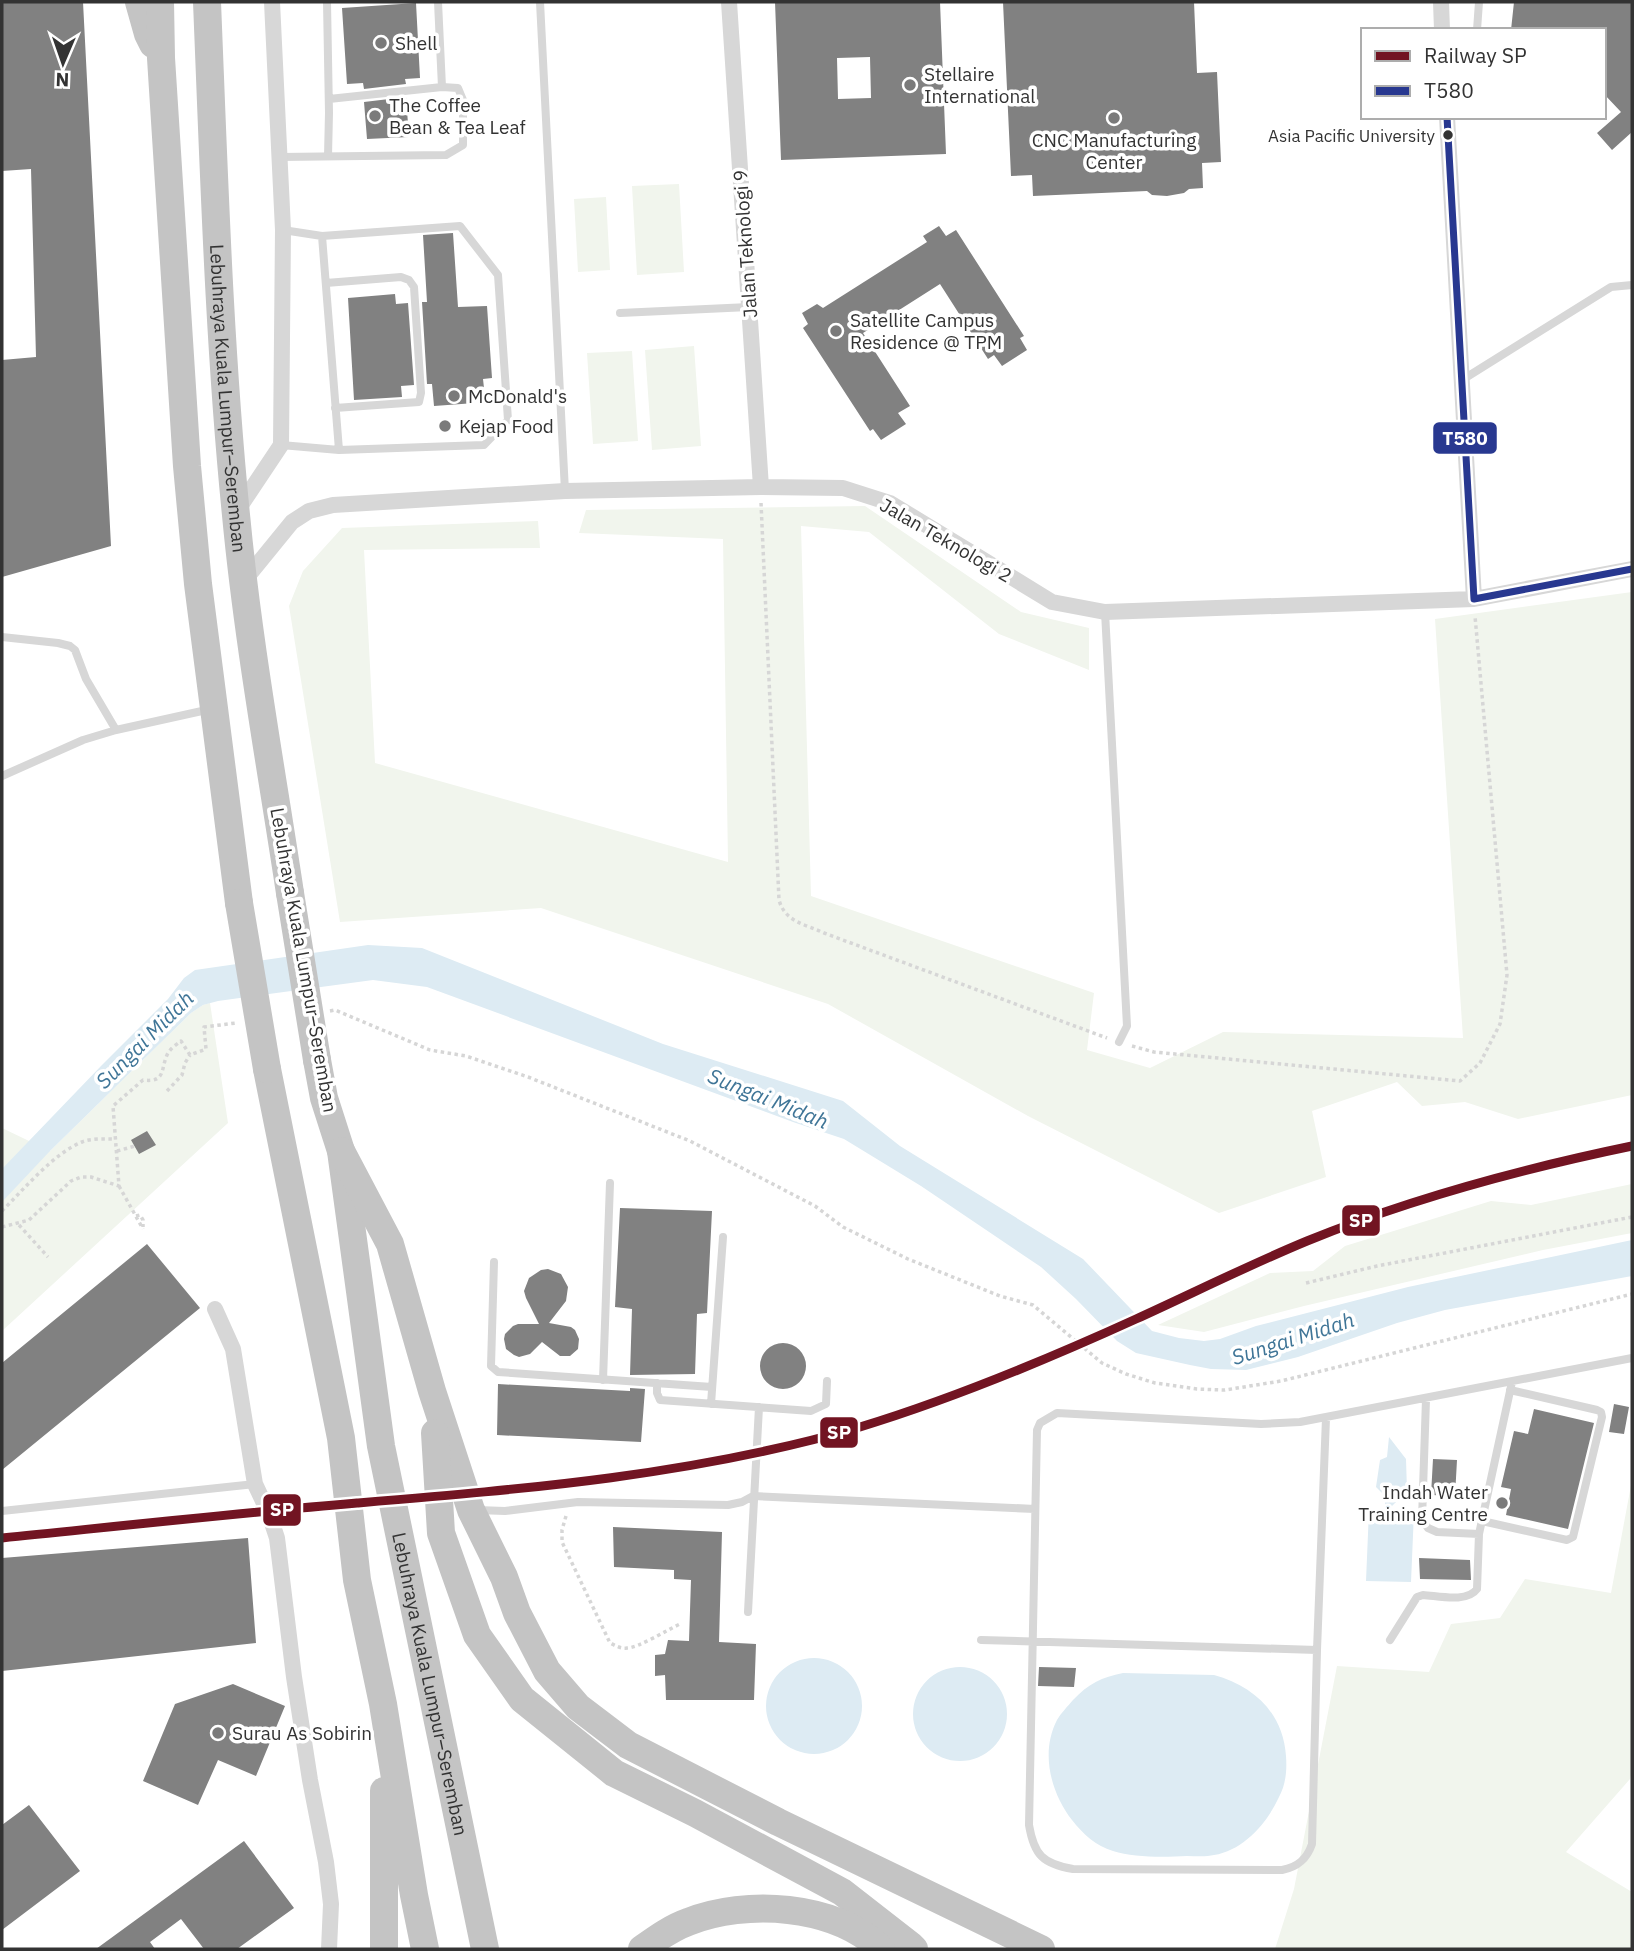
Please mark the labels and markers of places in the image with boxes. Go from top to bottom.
place label: Shell [395,31,438,55]
marker: Shell [373,35,389,51]
place label: Stellaire International [924,62,1036,108]
marker: Stellaire International [902,77,918,93]
place label: The Coffee Bean & Tea Leaf [389,93,526,139]
marker: The Coffee Bean & Tea Leaf [367,108,383,124]
marker: CNC Manufacturing Center [1106,110,1122,126]
place label: Asia Pacific University [1268,125,1436,147]
place label: CNC Manufacturing Center [1032,128,1196,174]
marker: Asia Pacific University [1441,128,1455,142]
place label: Satellite Campus Residence @ TPM [850,308,1002,354]
marker: Satellite Campus Residence @ TPM [828,323,844,339]
place label: McDonald's [468,384,567,408]
marker: McDonald's [446,388,462,404]
place label: Kejap Food [459,414,554,438]
marker: Kejap Food [437,418,453,434]
place label: Indah Water Training Centre [1358,1480,1488,1526]
marker: Indah Water Training Centre [1494,1495,1510,1511]
place label: Surau As Sobirin [232,1721,372,1745]
marker: Surau As Sobirin [210,1725,226,1741]

